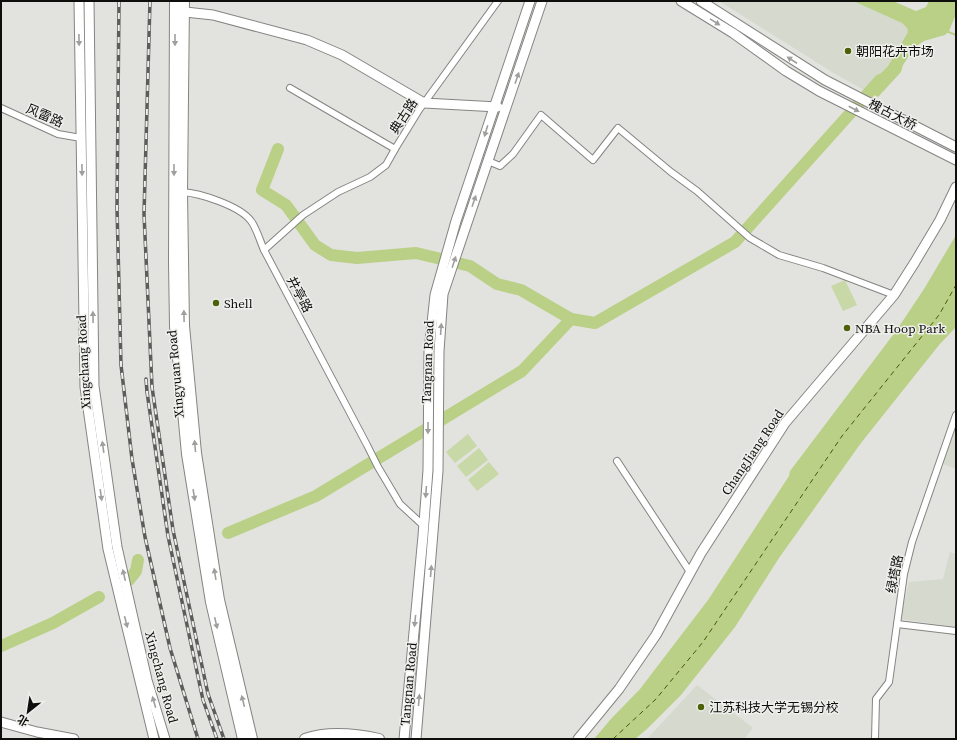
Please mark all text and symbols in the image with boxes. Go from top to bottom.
one-way arrow [709,18,721,25]
one-way arrow [76,34,83,46]
one-way arrow [172,34,178,47]
place label: 朝阳花卉市场 [856,43,934,60]
marker: 朝阳花卉市场 [843,46,853,56]
one-way arrow [786,56,797,64]
one-way arrow [514,72,520,84]
street label: 典古路 [386,95,421,137]
street label: 槐古大桥 [866,95,920,134]
street label: 风雷路 [24,100,66,131]
one-way arrow [848,106,860,112]
one-way arrow [483,125,489,137]
one-way arrow [79,164,85,177]
one-way arrow [171,164,177,177]
one-way arrow [472,195,478,207]
one-way arrow [451,255,457,267]
street label: 井亭路 [283,273,316,315]
place label: Shell [224,295,253,312]
marker: Shell [211,298,221,308]
one-way arrow [90,310,96,323]
one-way arrow [180,310,187,322]
street label: Xingchang Road [73,314,94,410]
street label: Tangnan Road [418,319,437,404]
place label: NBA Hoop Park [855,320,946,337]
one-way arrow [437,323,444,336]
marker: NBA Hoop Park [842,323,852,333]
street label: Xingyuan Road [163,329,188,419]
street label: ChangJiang Road [717,406,788,499]
one-way arrow [425,422,431,435]
one-way arrow [192,440,198,452]
one-way arrow [100,441,106,453]
one-way arrow [423,486,430,498]
one-way arrow [98,489,104,501]
one-way arrow [191,489,197,501]
street label: 绿塔路 [882,553,907,595]
one-way arrow [427,565,434,577]
one-way arrow [212,568,218,580]
one-way arrow [120,569,126,581]
one-way arrow [412,615,418,627]
one-way arrow [123,616,129,628]
one-way arrow [213,617,219,629]
street label: Xingchang Road [141,629,182,726]
street label: Tangnan Road [396,641,421,726]
north arrow [8,692,48,732]
one-way arrow [416,694,423,706]
one-way arrow [151,695,157,707]
one-way arrow [240,695,246,707]
place label: 江苏科技大学无锡分校 [709,699,839,716]
marker: 江苏科技大学无锡分校 [696,702,706,712]
text: 北 [15,711,32,729]

